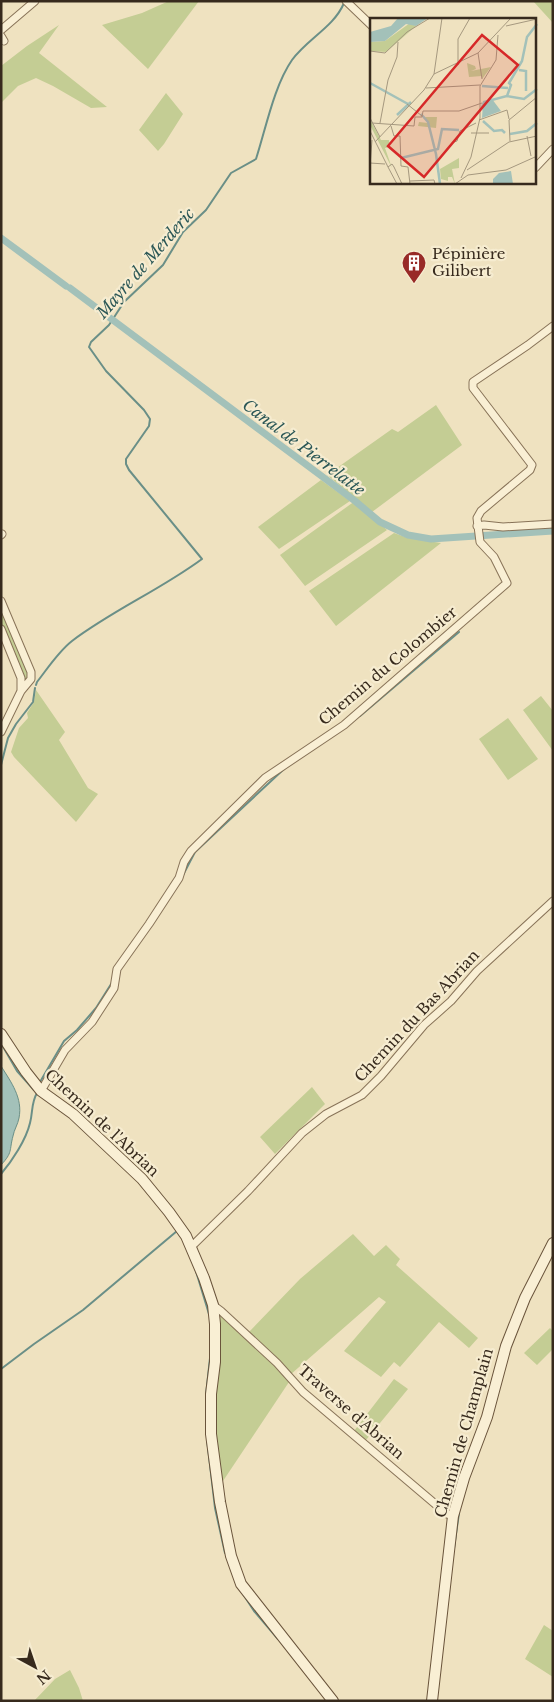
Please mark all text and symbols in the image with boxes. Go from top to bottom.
inset map [370,18,536,184]
water label: Mayre de Merderic [91,204,198,323]
place label: Pépinière Gilibert [432,244,505,280]
building icon: Pépinière Gilibert [401,250,427,284]
water label: Canal de Pierrelatte [239,394,370,500]
street label: Chemin du Colombier [315,602,461,729]
street label: Chemin du Bas Abrian [350,946,483,1086]
street label: Chemin de l'Abrian [41,1065,163,1180]
street label: Chemin de Champlain [430,1346,497,1520]
street label: Traverse d'Abrian [294,1360,409,1463]
north arrow [10,1642,60,1692]
text: N [33,1666,54,1688]

